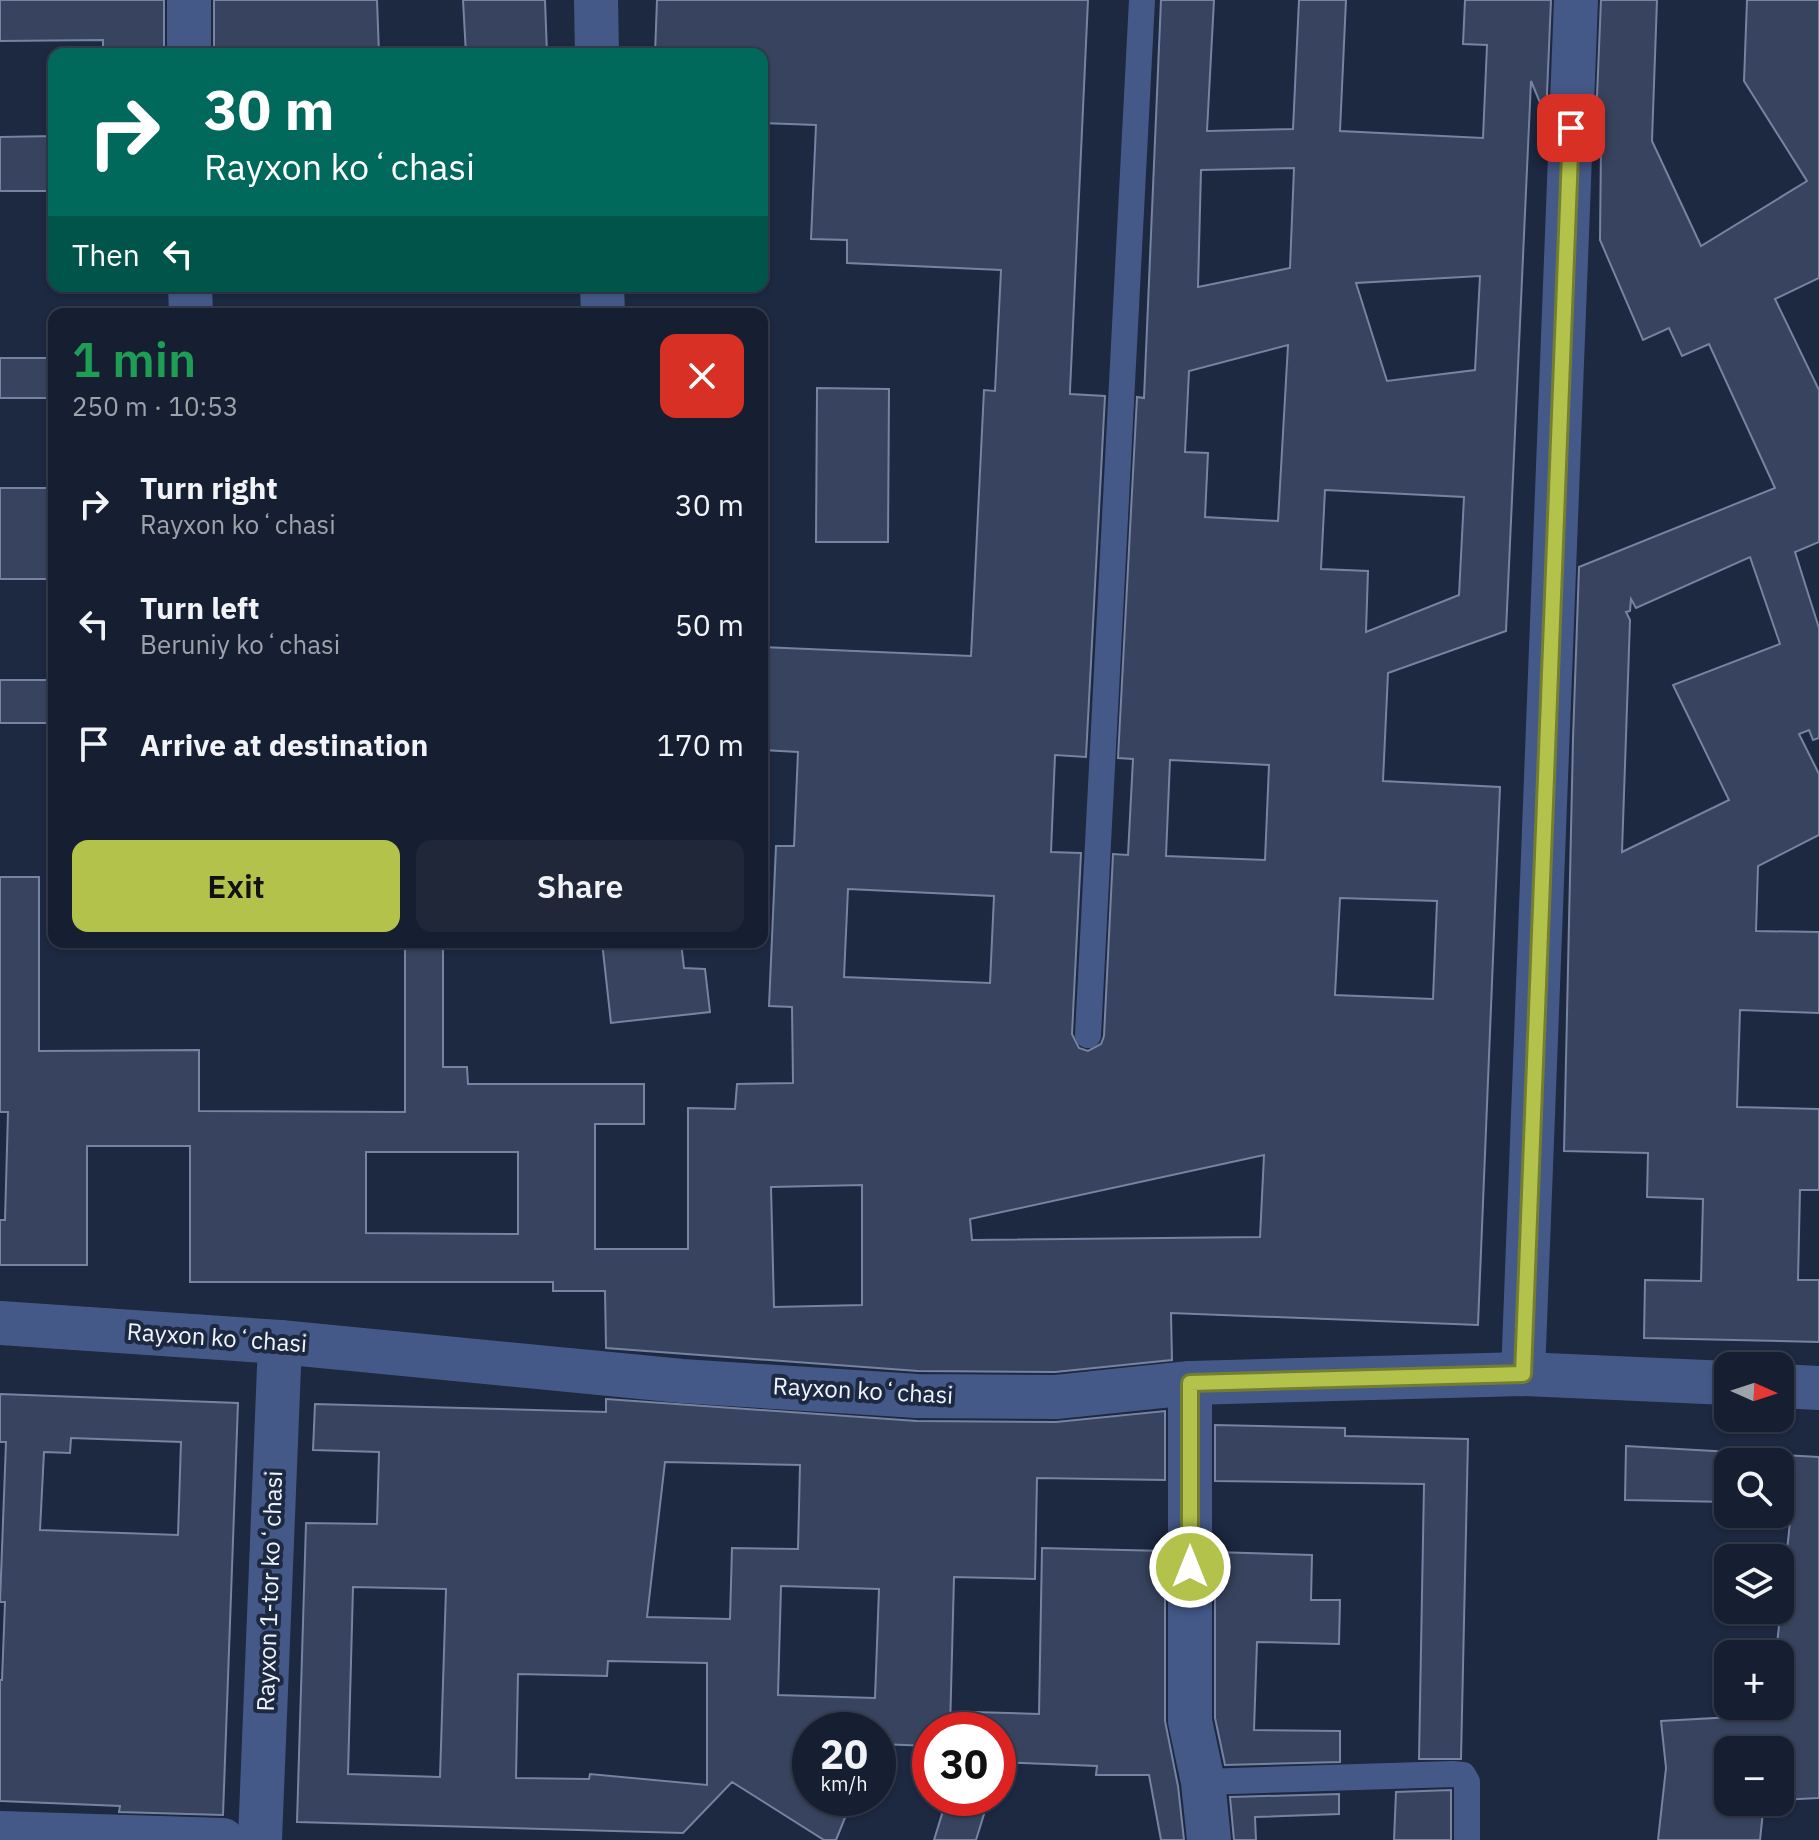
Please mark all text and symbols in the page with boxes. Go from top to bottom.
text: 30 m [204,73,334,145]
icon: right [72,80,176,184]
pin [1537,94,1605,162]
icon: arrive [1549,106,1593,150]
text: Rayxon koʻchasi [204,143,475,190]
icon: left [156,232,200,276]
text: Then [72,235,140,274]
text: 1 min [72,328,196,390]
button: close [660,334,744,418]
text: 250 m · 10:53 [72,389,238,423]
text: Turn right [140,468,278,507]
icon: right [72,482,116,526]
text: 30 m [675,485,744,524]
text: Rayxon koʻchasi [140,507,336,541]
text: Turn left [140,588,259,627]
icon: left [72,602,116,646]
text: 50 m [675,605,744,644]
text: Beruniy koʻchasi [140,627,340,661]
icon: arrive [72,722,116,766]
text: Arrive at destination [140,725,428,764]
text: 170 m [657,725,744,764]
button: Exit [72,840,400,932]
button: Share [416,840,744,932]
street label: Rayxon koʻchasi [126,1315,308,1359]
north arrow [1714,1352,1794,1432]
map controls [1714,1352,1794,1816]
street label: Rayxon koʻchasi [772,1369,954,1411]
button: search [1714,1448,1794,1528]
street label: Rayxon 1-tor koʻchasi [249,1470,289,1712]
position arrow [1148,1525,1232,1609]
button: layers [1714,1544,1794,1624]
button: + [1714,1640,1794,1720]
speed limit sign: 30 [912,1712,1016,1816]
text: 20 [820,1728,868,1780]
button: − [1714,1736,1794,1816]
text: km/h [820,1770,868,1797]

